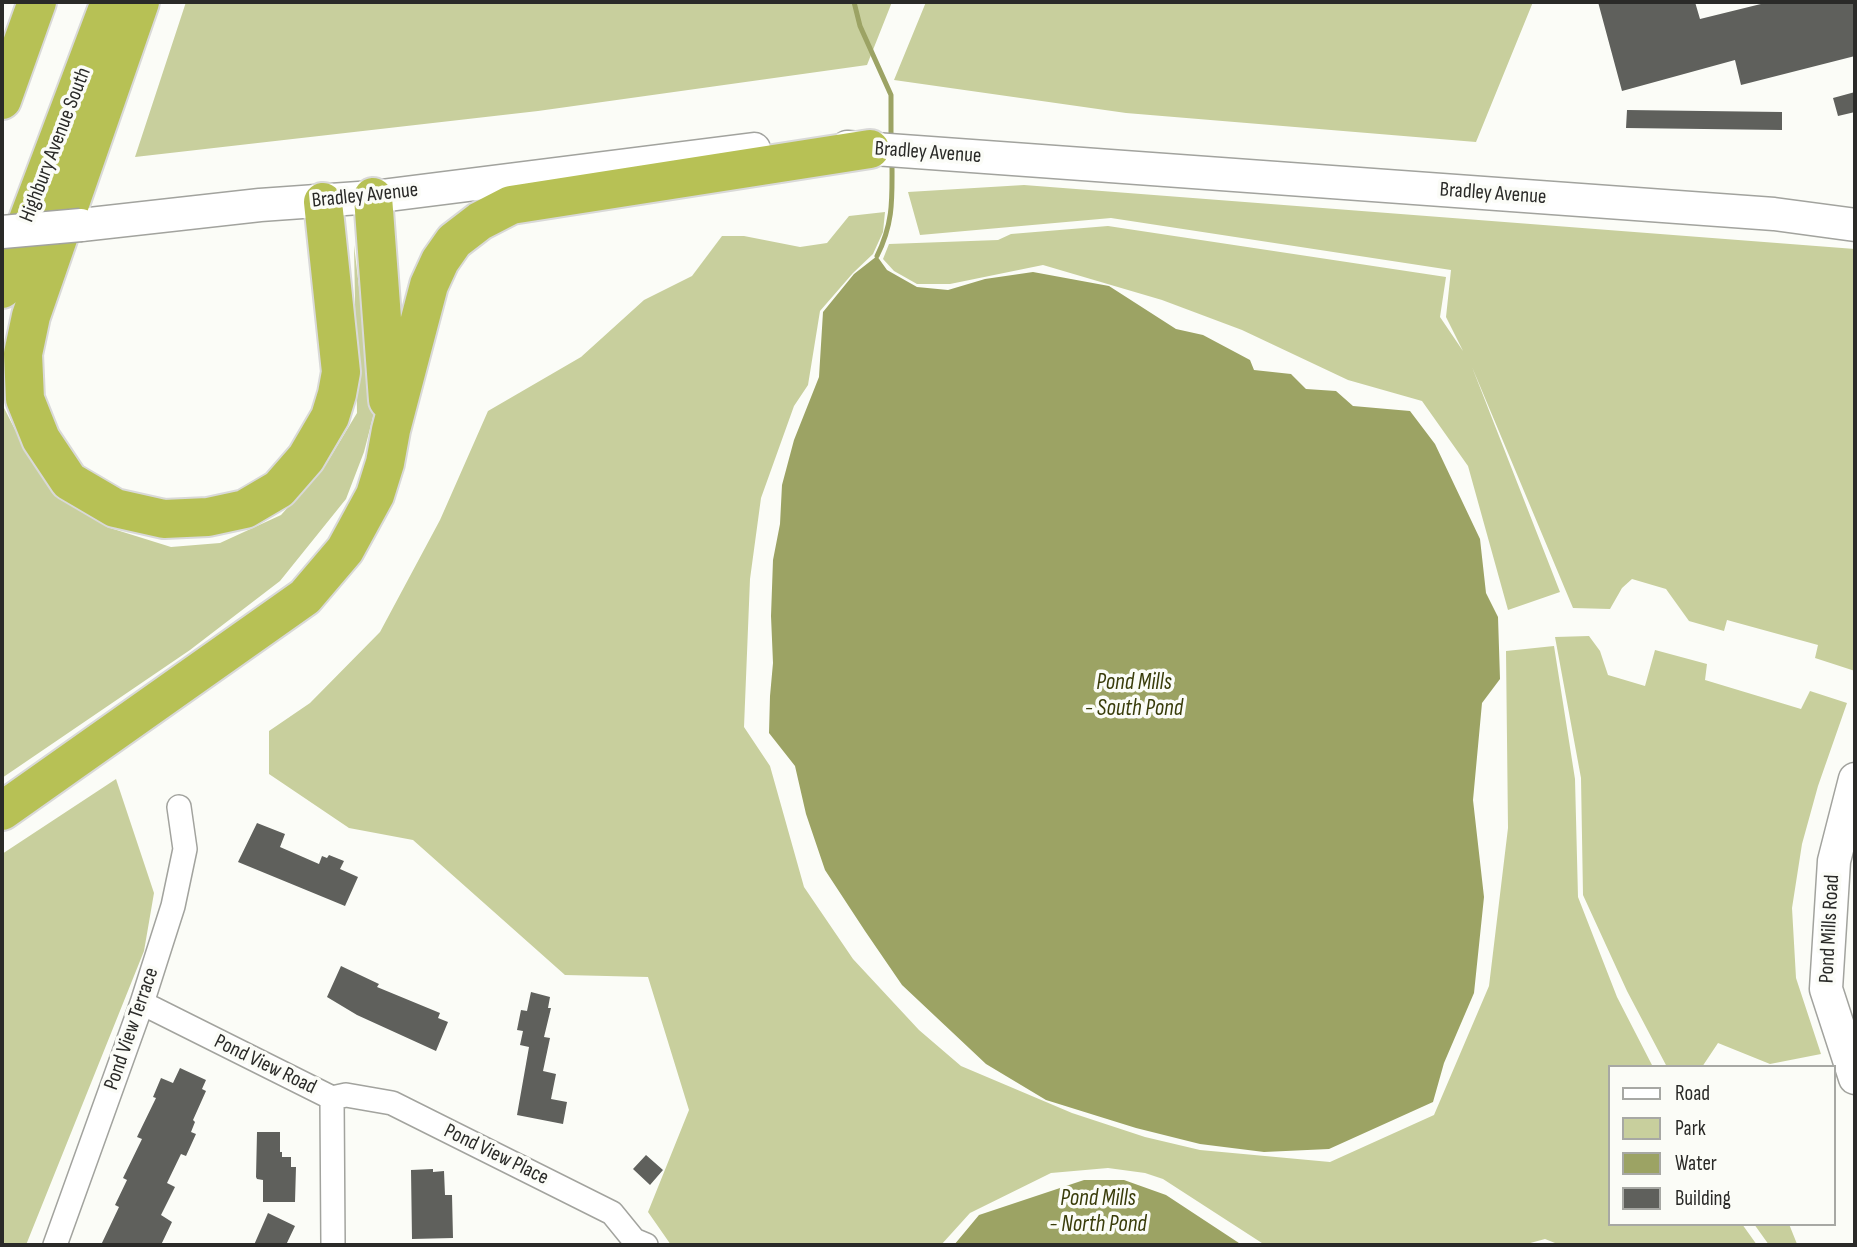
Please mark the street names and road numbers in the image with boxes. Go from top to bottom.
street label: Highbury Avenue South [15,64,97,226]
street label: Bradley Avenue [874,137,982,169]
street label: Bradley Avenue [311,178,419,214]
street label: Bradley Avenue [1439,178,1547,210]
street label: Pond Mills Road [1815,874,1845,984]
street label: Pond View Terrace [99,965,165,1093]
street label: Pond View Road [210,1029,320,1101]
street label: Pond View Place [440,1119,552,1191]

